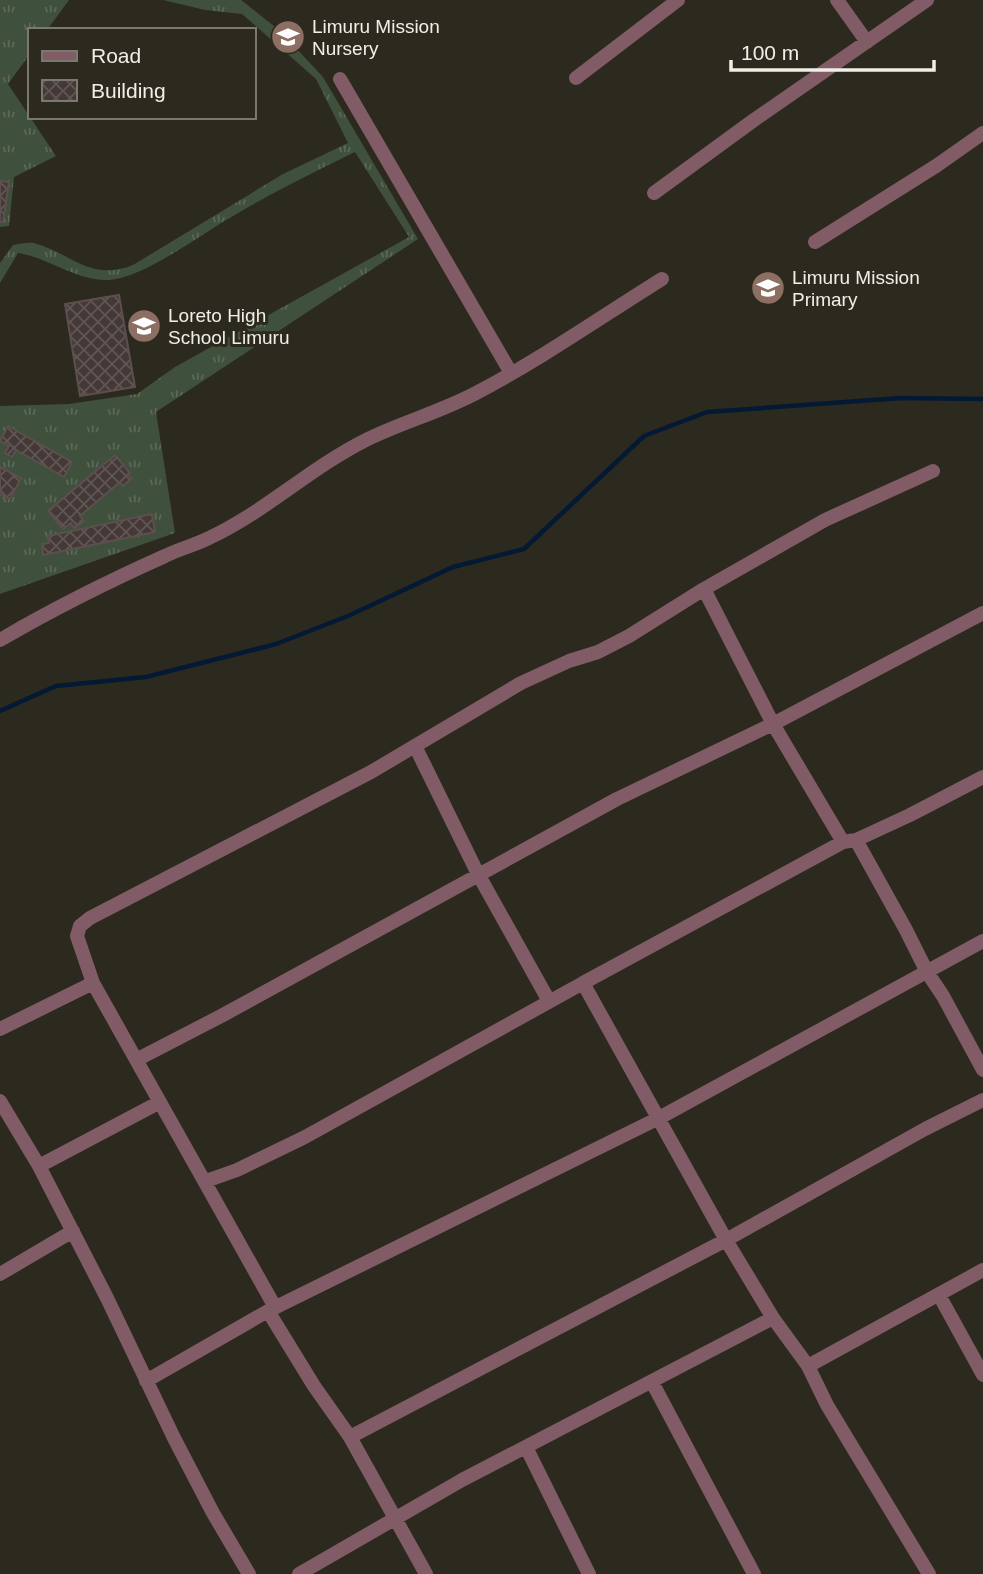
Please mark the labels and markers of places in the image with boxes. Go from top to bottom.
place label: Limuru Mission Nursery [312,16,440,59]
school or university icon: Limuru Mission Nursery [269,18,307,56]
place label: Limuru Mission Primary [792,267,920,310]
school or university icon: Limuru Mission Primary [749,269,787,307]
place label: Loreto High School Limuru [168,305,289,348]
school or university icon: Loreto High School Limuru [125,307,163,345]

